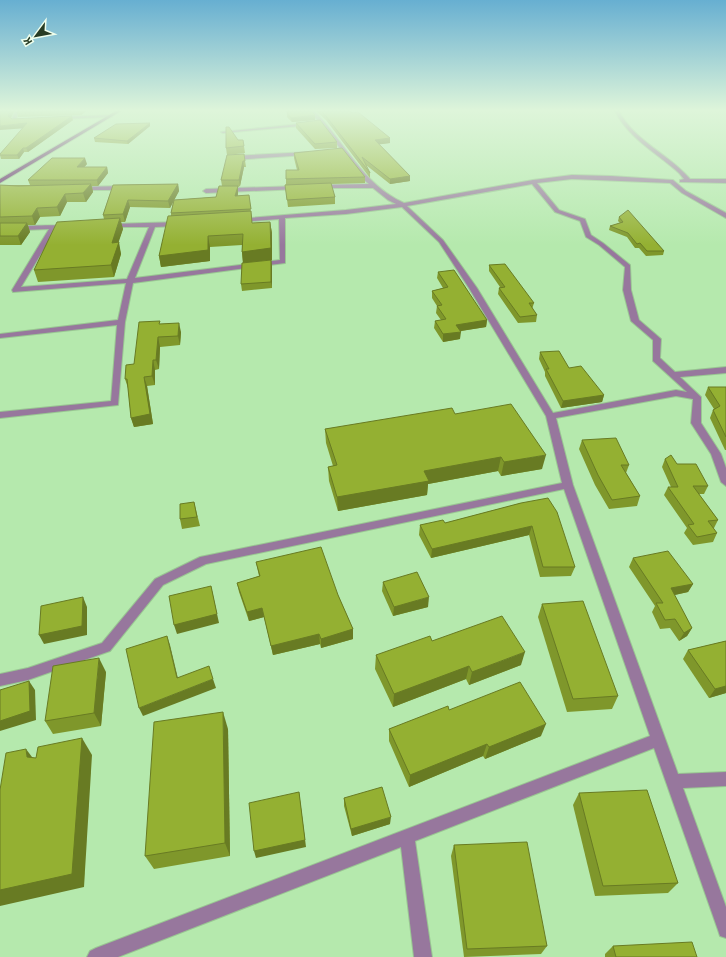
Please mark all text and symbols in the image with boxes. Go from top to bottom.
north arrow [16,16,56,56]
text: K [19,34,36,48]

